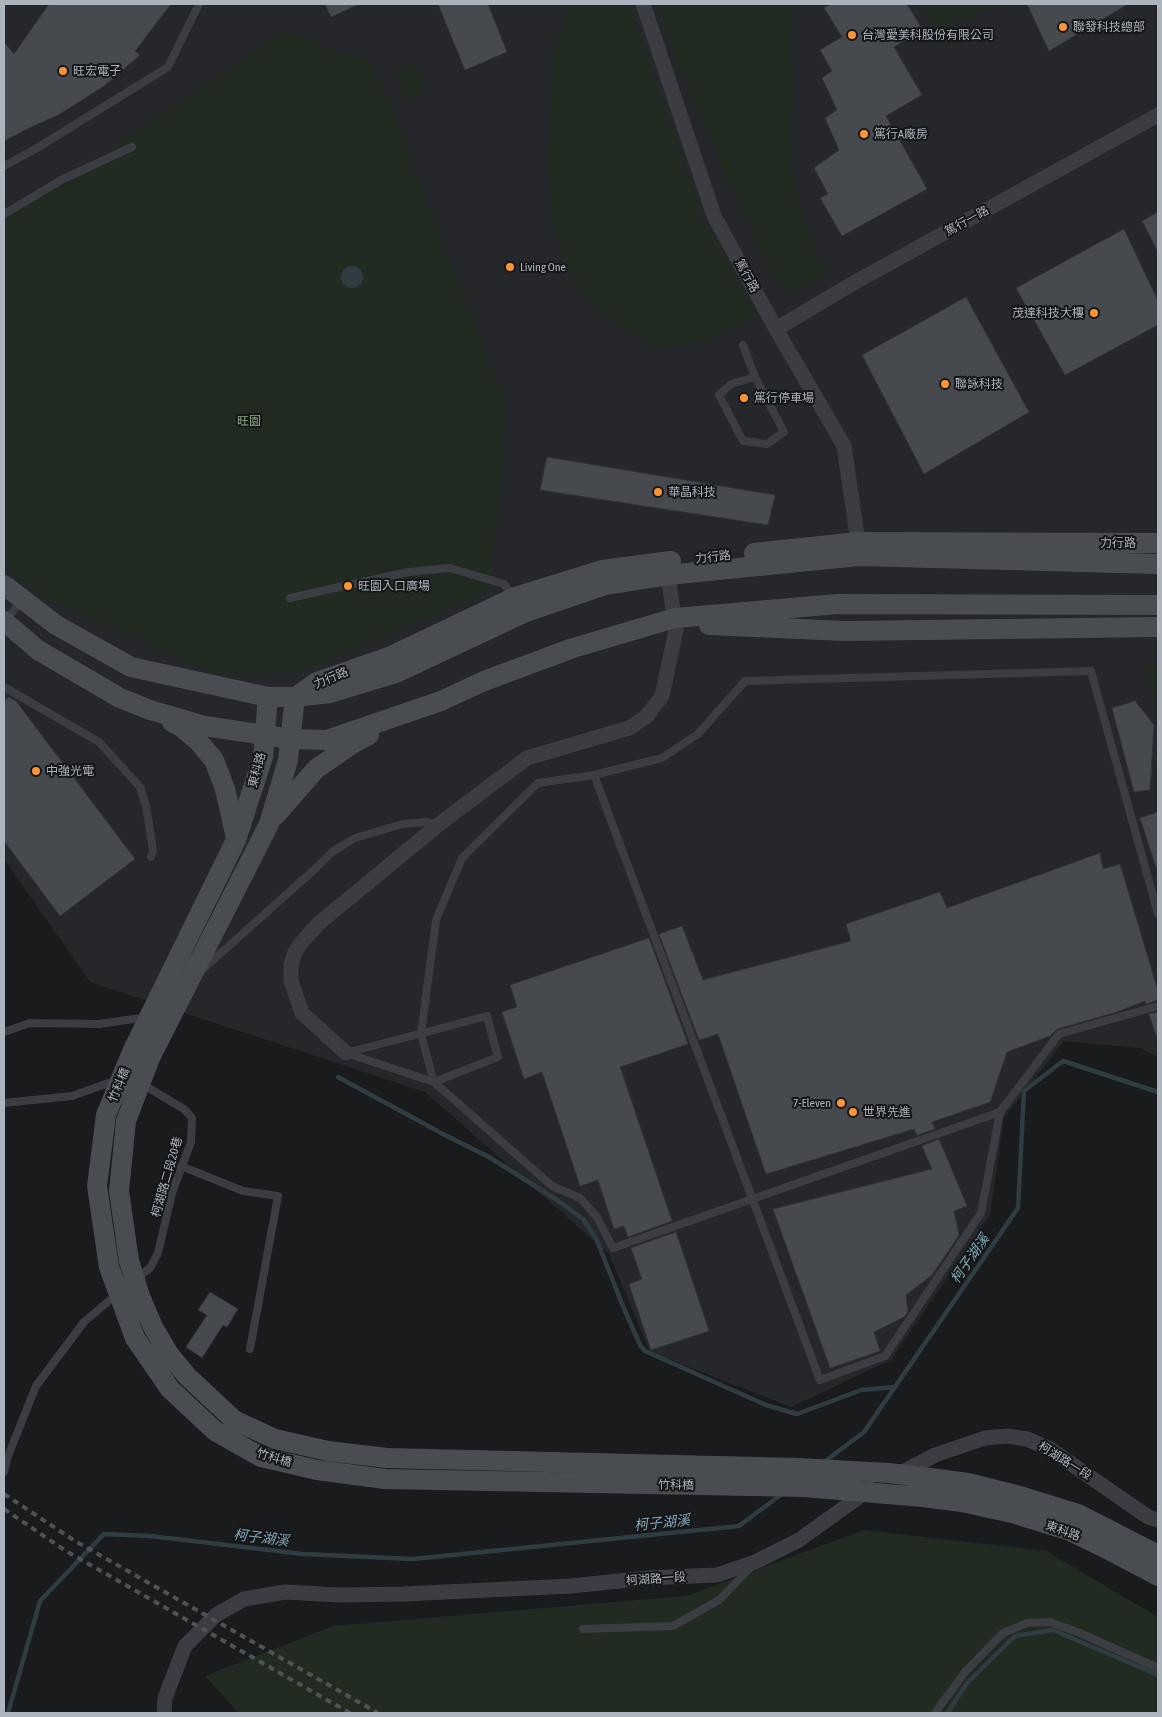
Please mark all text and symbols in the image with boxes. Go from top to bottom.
place label: 聯發科技總部 [1073,20,1145,34]
marker: 聯發科技總部 [1057,21,1069,33]
place label: 台灣愛美科股份有限公司 [862,28,994,42]
marker: 台灣愛美科股份有限公司 [846,29,858,41]
place label: 旺宏電子 [73,64,121,78]
marker: 旺宏電子 [57,65,69,77]
place label: 篤行A廠房 [874,127,928,141]
marker: 篤行A廠房 [858,128,870,140]
street label: 篤行一路 [943,203,991,239]
street label: 篤行路 [732,257,762,295]
place label: Living One [520,260,566,274]
marker: Living One [504,261,516,273]
place label: 茂達科技大樓 [1012,306,1084,320]
marker: 茂達科技大樓 [1088,307,1100,319]
place label: 聯詠科技 [955,377,1003,391]
marker: 聯詠科技 [939,378,951,390]
place label: 篤行停車場 [754,391,814,405]
marker: 篤行停車場 [738,392,750,404]
park label: 旺園 [237,414,261,428]
place label: 華晶科技 [668,485,716,499]
marker: 華晶科技 [652,486,664,498]
street label: 力行路 [1100,536,1136,550]
street label: 力行路 [694,548,732,566]
place label: 旺園入口廣場 [358,579,430,593]
marker: 旺園入口廣場 [342,580,354,592]
street label: 力行路 [312,664,350,692]
street label: 東科路 [245,751,269,789]
place label: 中強光電 [46,764,94,778]
marker: 中強光電 [30,765,42,777]
street label: 竹科橋 [105,1066,133,1104]
place label: 7-Eleven [793,1096,831,1110]
marker: 7-Eleven [835,1097,847,1109]
place label: 世界先進 [863,1105,911,1119]
marker: 世界先進 [847,1106,859,1118]
street label: 柯湖路二段20巷 [149,1135,185,1219]
water label: 柯子湖溪 [947,1231,993,1287]
street label: 柯湖路一段 [1036,1439,1094,1483]
street label: 竹科橋 [255,1446,293,1470]
street label: 竹科橋 [658,1477,694,1493]
water label: 柯子湖溪 [633,1512,691,1534]
street label: 東科路 [1044,1518,1082,1544]
water label: 柯子湖溪 [232,1526,290,1550]
street label: 柯湖路一段 [626,1570,686,1588]

